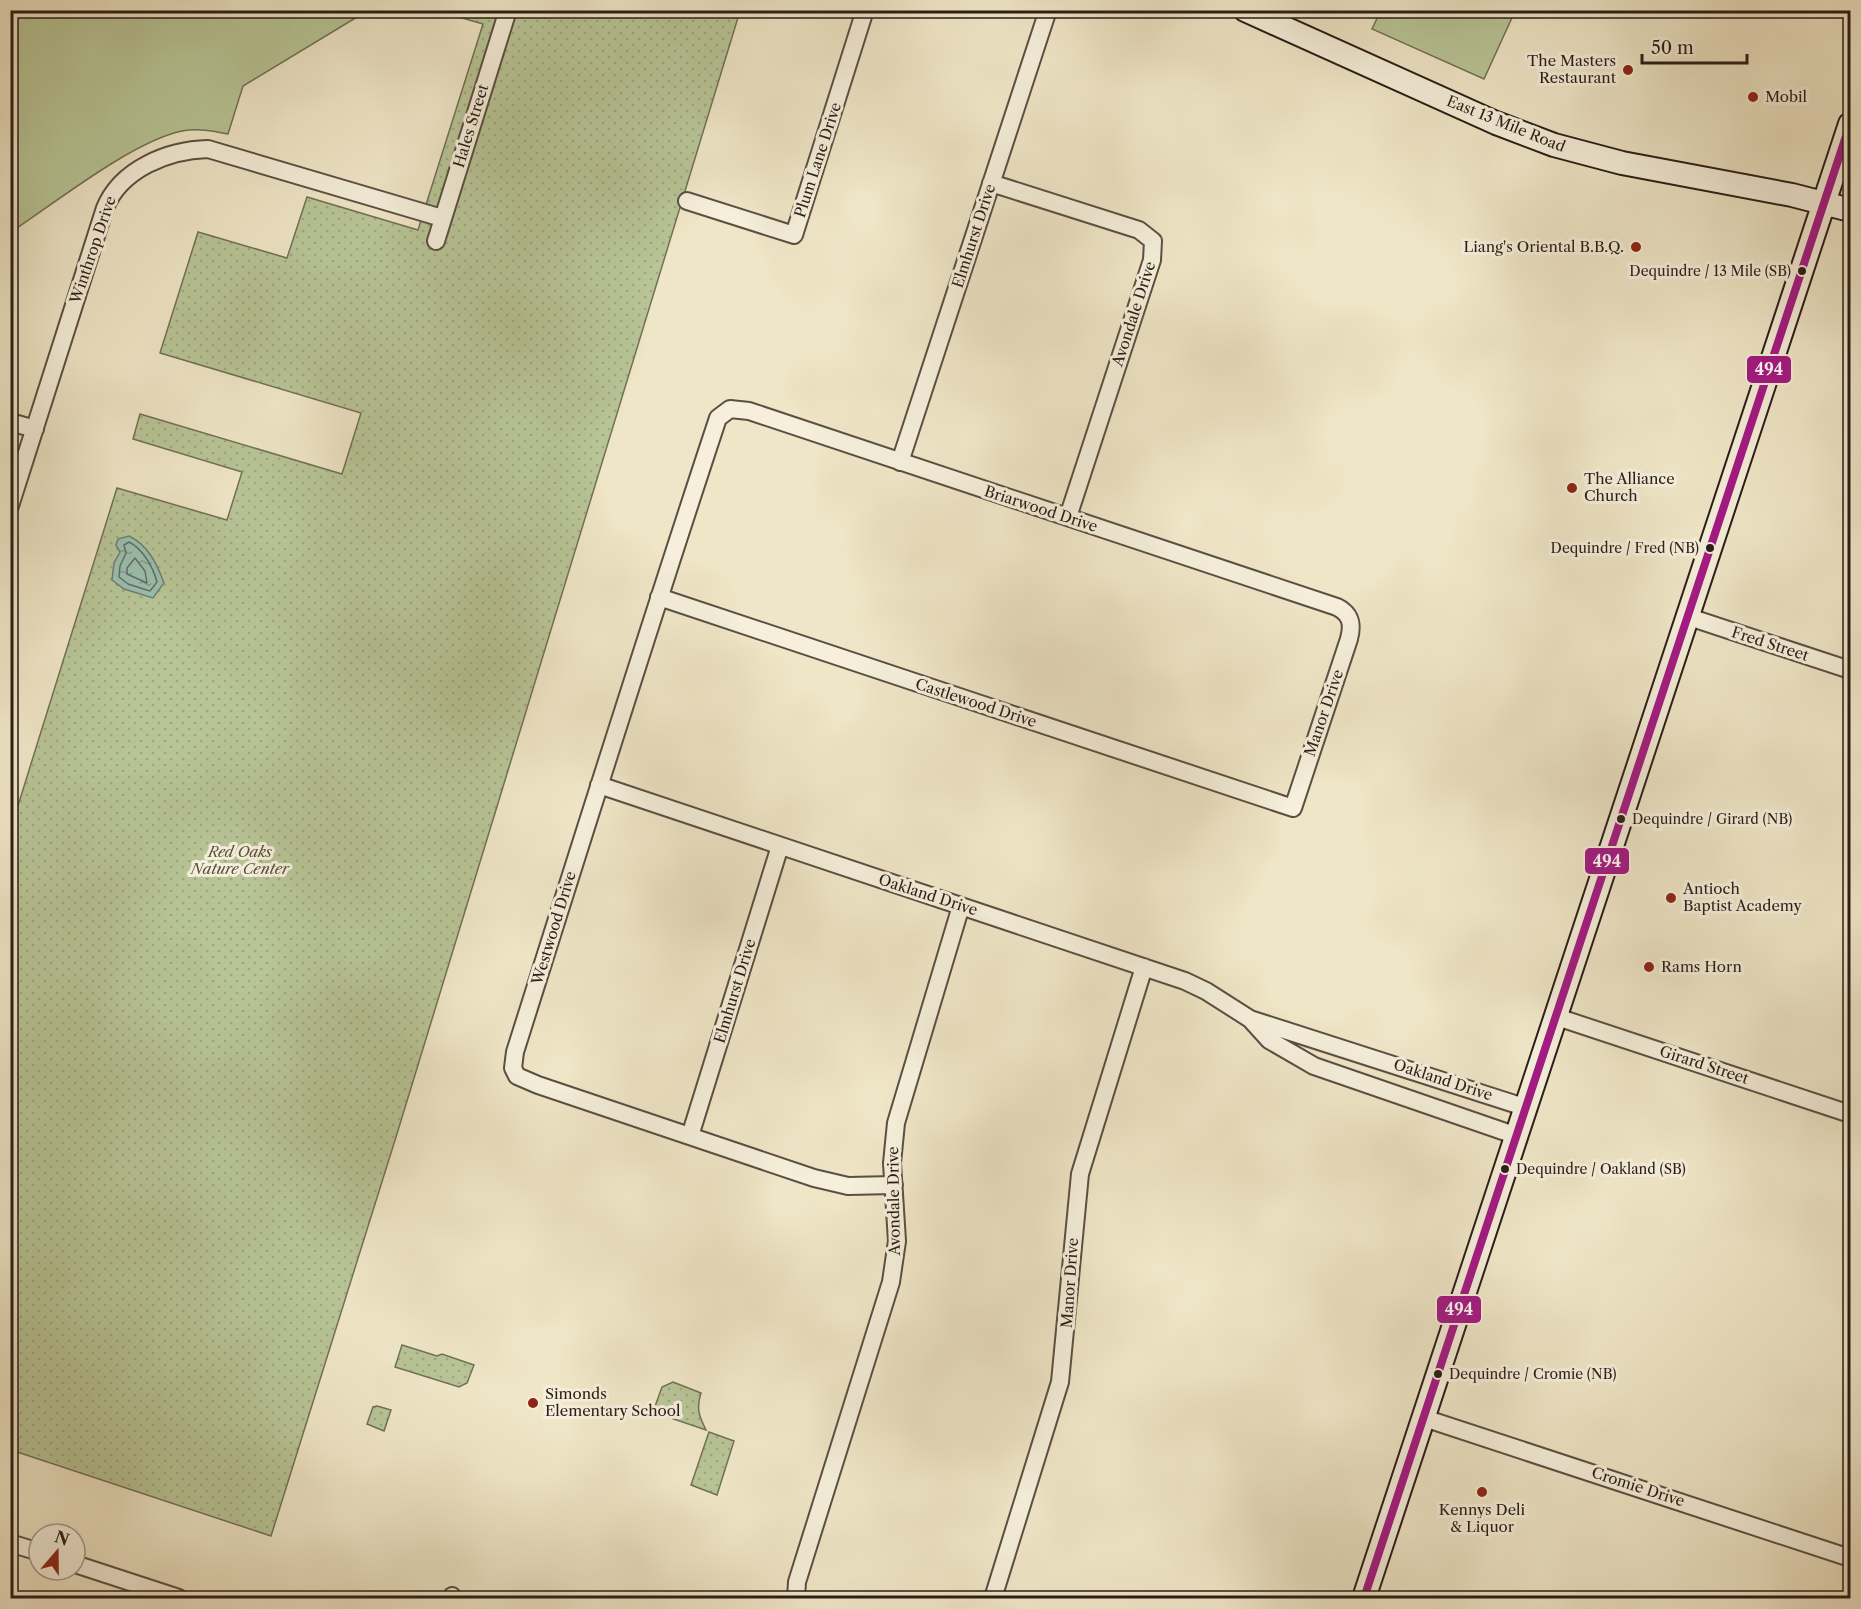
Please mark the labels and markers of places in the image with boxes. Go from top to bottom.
place label: The Masters Restaurant [1527,51,1617,87]
marker: The Masters Restaurant [1621,63,1635,77]
place label: Mobil [1765,87,1808,106]
marker: Mobil [1746,90,1760,104]
place label: Liang's Oriental B.B.Q. [1463,237,1624,256]
marker: Liang's Oriental B.B.Q. [1629,240,1643,254]
place label: Dequindre / 13 Mile (SB) [1629,262,1791,280]
marker: Dequindre / 13 Mile (SB) [1796,265,1808,277]
place label: The Alliance Church [1584,469,1675,505]
marker: The Alliance Church [1565,481,1579,495]
place label: Dequindre / Fred (NB) [1551,539,1699,557]
marker: Dequindre / Fred (NB) [1704,542,1716,554]
place label: Dequindre / Girard (NB) [1632,810,1792,828]
marker: Dequindre / Girard (NB) [1615,813,1627,825]
place label: Antioch Baptist Academy [1682,879,1802,915]
marker: Antioch Baptist Academy [1664,891,1678,905]
place label: Rams Horn [1661,957,1742,976]
marker: Rams Horn [1642,960,1656,974]
place label: Dequindre / Oakland (SB) [1516,1160,1686,1178]
marker: Dequindre / Oakland (SB) [1499,1163,1511,1175]
place label: Dequindre / Cromie (NB) [1449,1365,1617,1383]
marker: Dequindre / Cromie (NB) [1432,1368,1444,1380]
place label: Simonds Elementary School [545,1384,681,1420]
marker: Simonds Elementary School [526,1396,540,1410]
marker: Kennys Deli & Liquor [1475,1485,1489,1499]
place label: Kennys Deli & Liquor [1439,1500,1526,1536]

